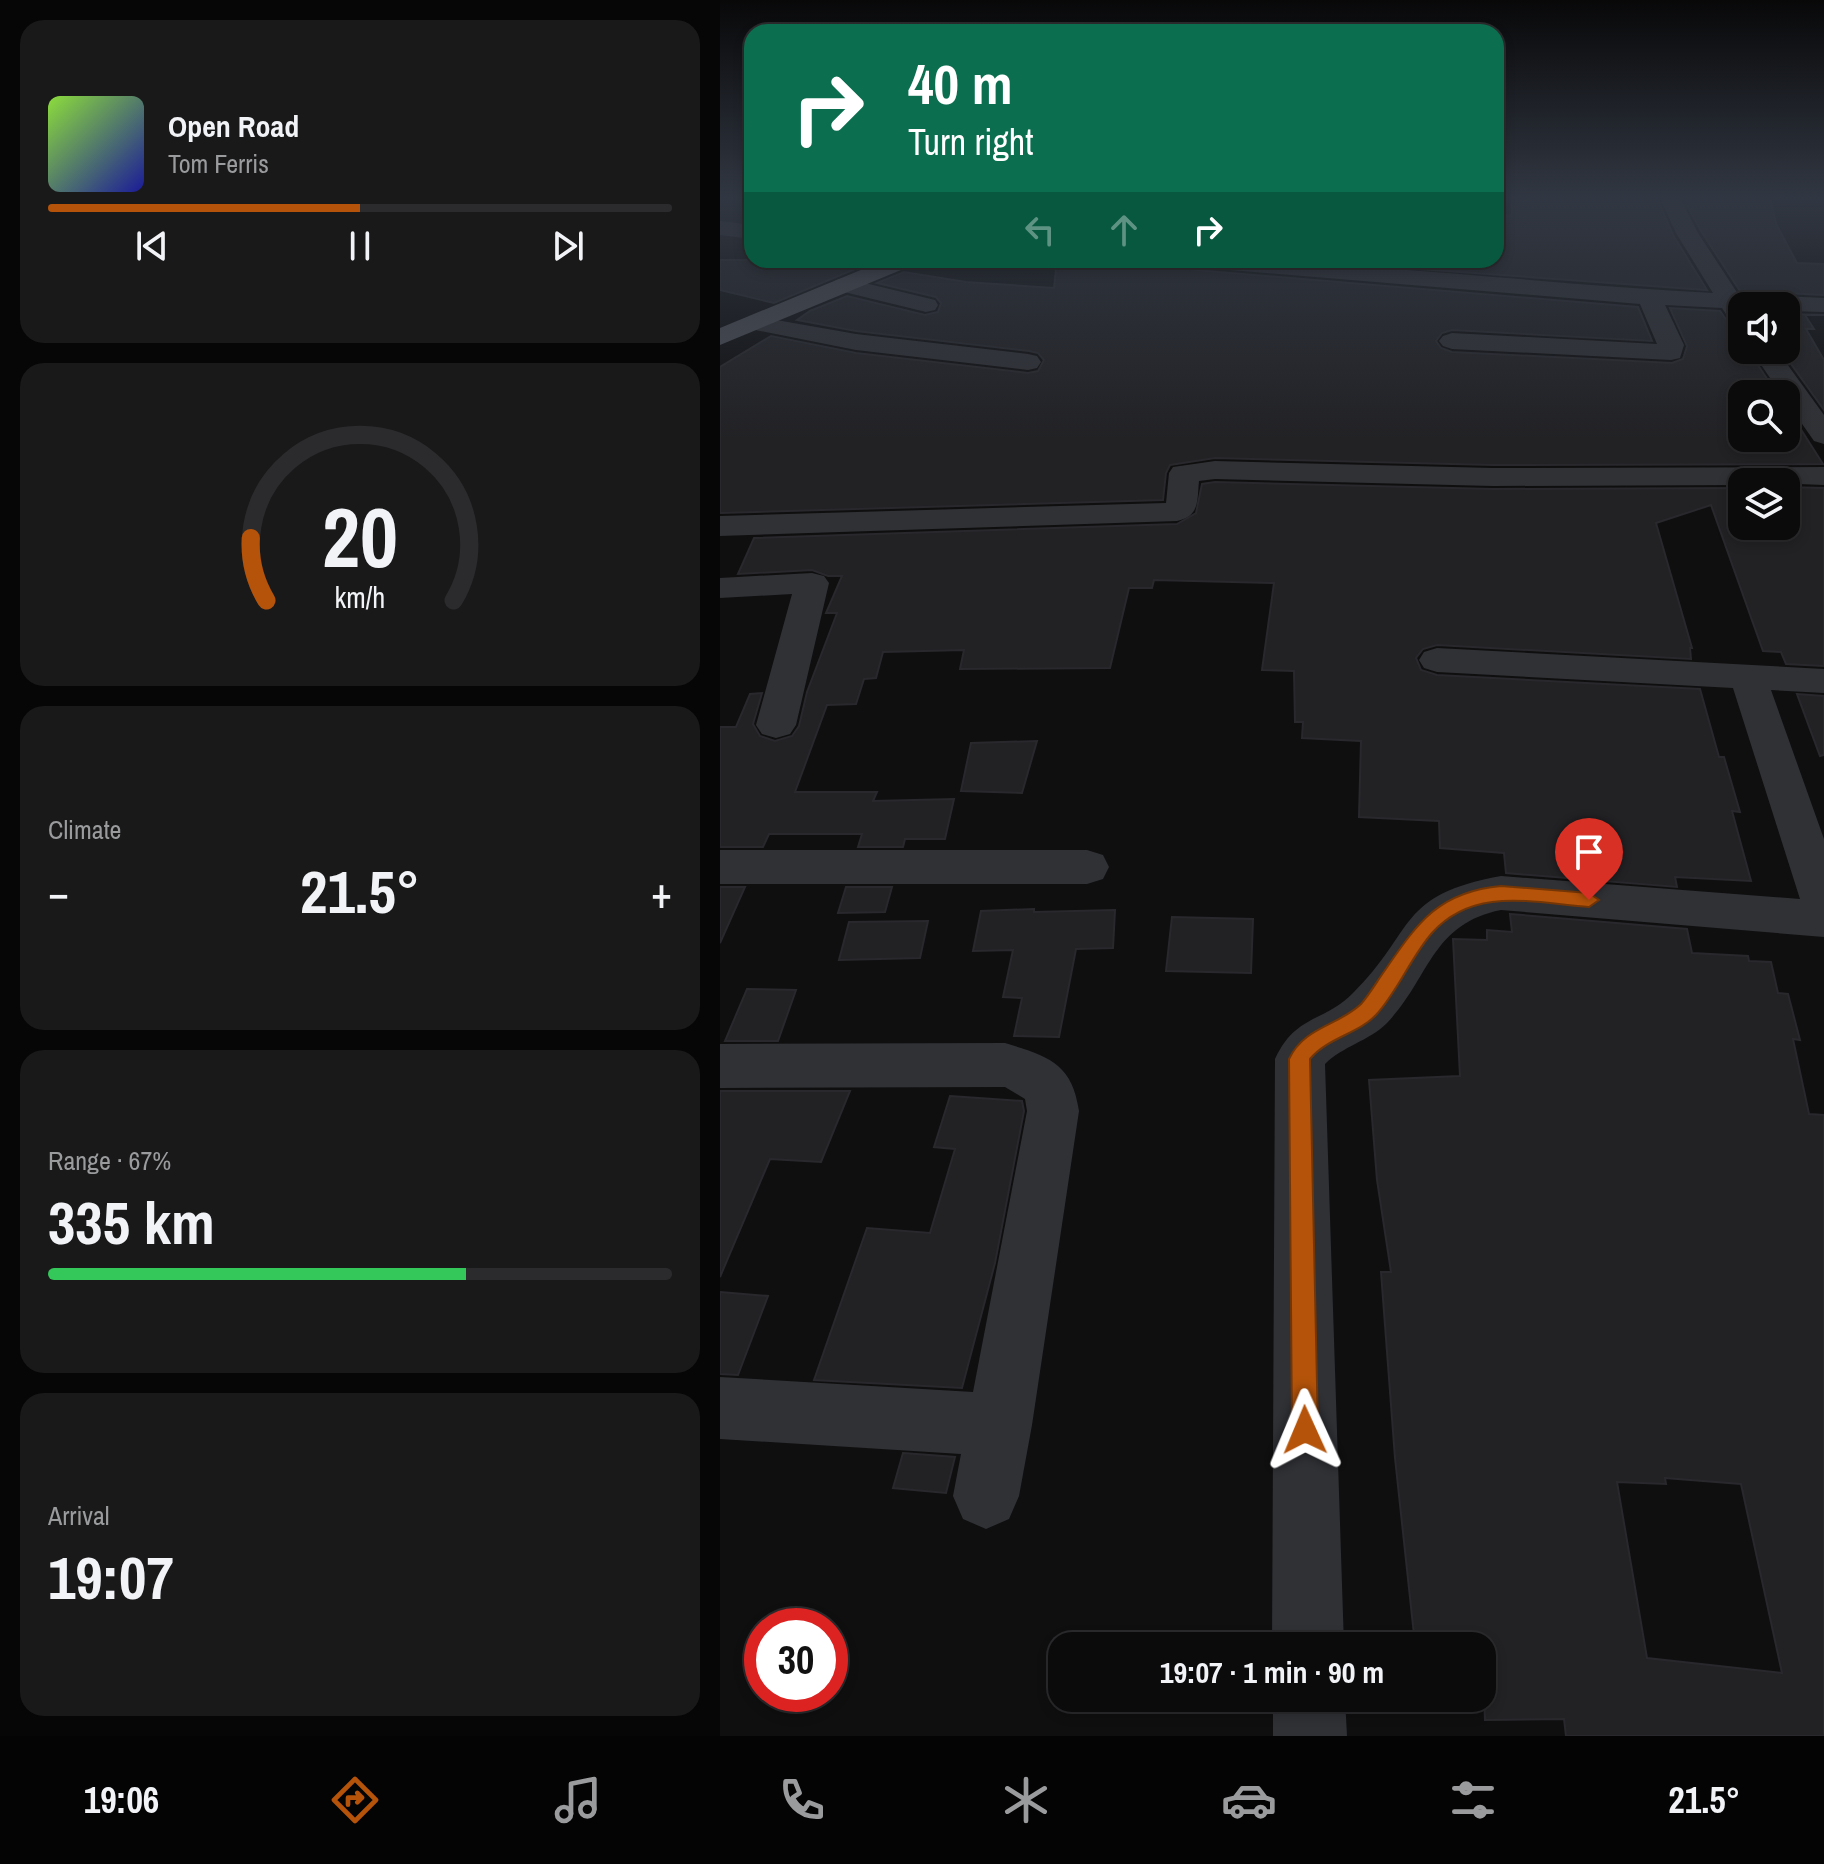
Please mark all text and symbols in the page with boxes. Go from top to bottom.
text: 40 m [908,46,1013,121]
icon: right [776,56,880,160]
text: Open Road [168,106,299,146]
text: Turn right [908,118,1033,166]
text: Tom Ferris [168,146,269,181]
icon: left [1018,208,1062,252]
icon: ahead [1102,208,1146,252]
icon: right [1186,208,1230,252]
icon: previous [130,224,174,268]
icon: pause [338,224,382,268]
icon: next [546,224,590,268]
map controls [1728,292,1800,540]
button: sound [1728,292,1800,364]
button: search [1728,380,1800,452]
button: layers [1728,468,1800,540]
text: 20 [322,480,398,592]
text: km/h [335,578,385,617]
text: Climate [48,812,121,847]
pin [1555,818,1623,900]
icon: arrive [1567,830,1611,874]
text: 21.5° [300,851,420,932]
text: − [48,862,69,922]
text: + [651,862,672,922]
text: Range · 67% [48,1143,171,1178]
text: 335 km [48,1182,215,1263]
position arrow [1263,1388,1347,1472]
text: Arrival [48,1498,110,1533]
text: 19:07 [48,1537,174,1618]
speed limit sign: 30 [744,1608,848,1712]
text: 19:07 · 1 min · 90 m [1160,1652,1384,1692]
icon: directions [327,1772,383,1828]
icon: music [550,1772,606,1828]
icon: phone [774,1772,830,1828]
icon: climate [998,1772,1054,1828]
icon: car [1221,1772,1277,1828]
icon: filters [1445,1772,1501,1828]
text: 19:06 [84,1776,159,1824]
text: 21.5° [1668,1776,1740,1824]

